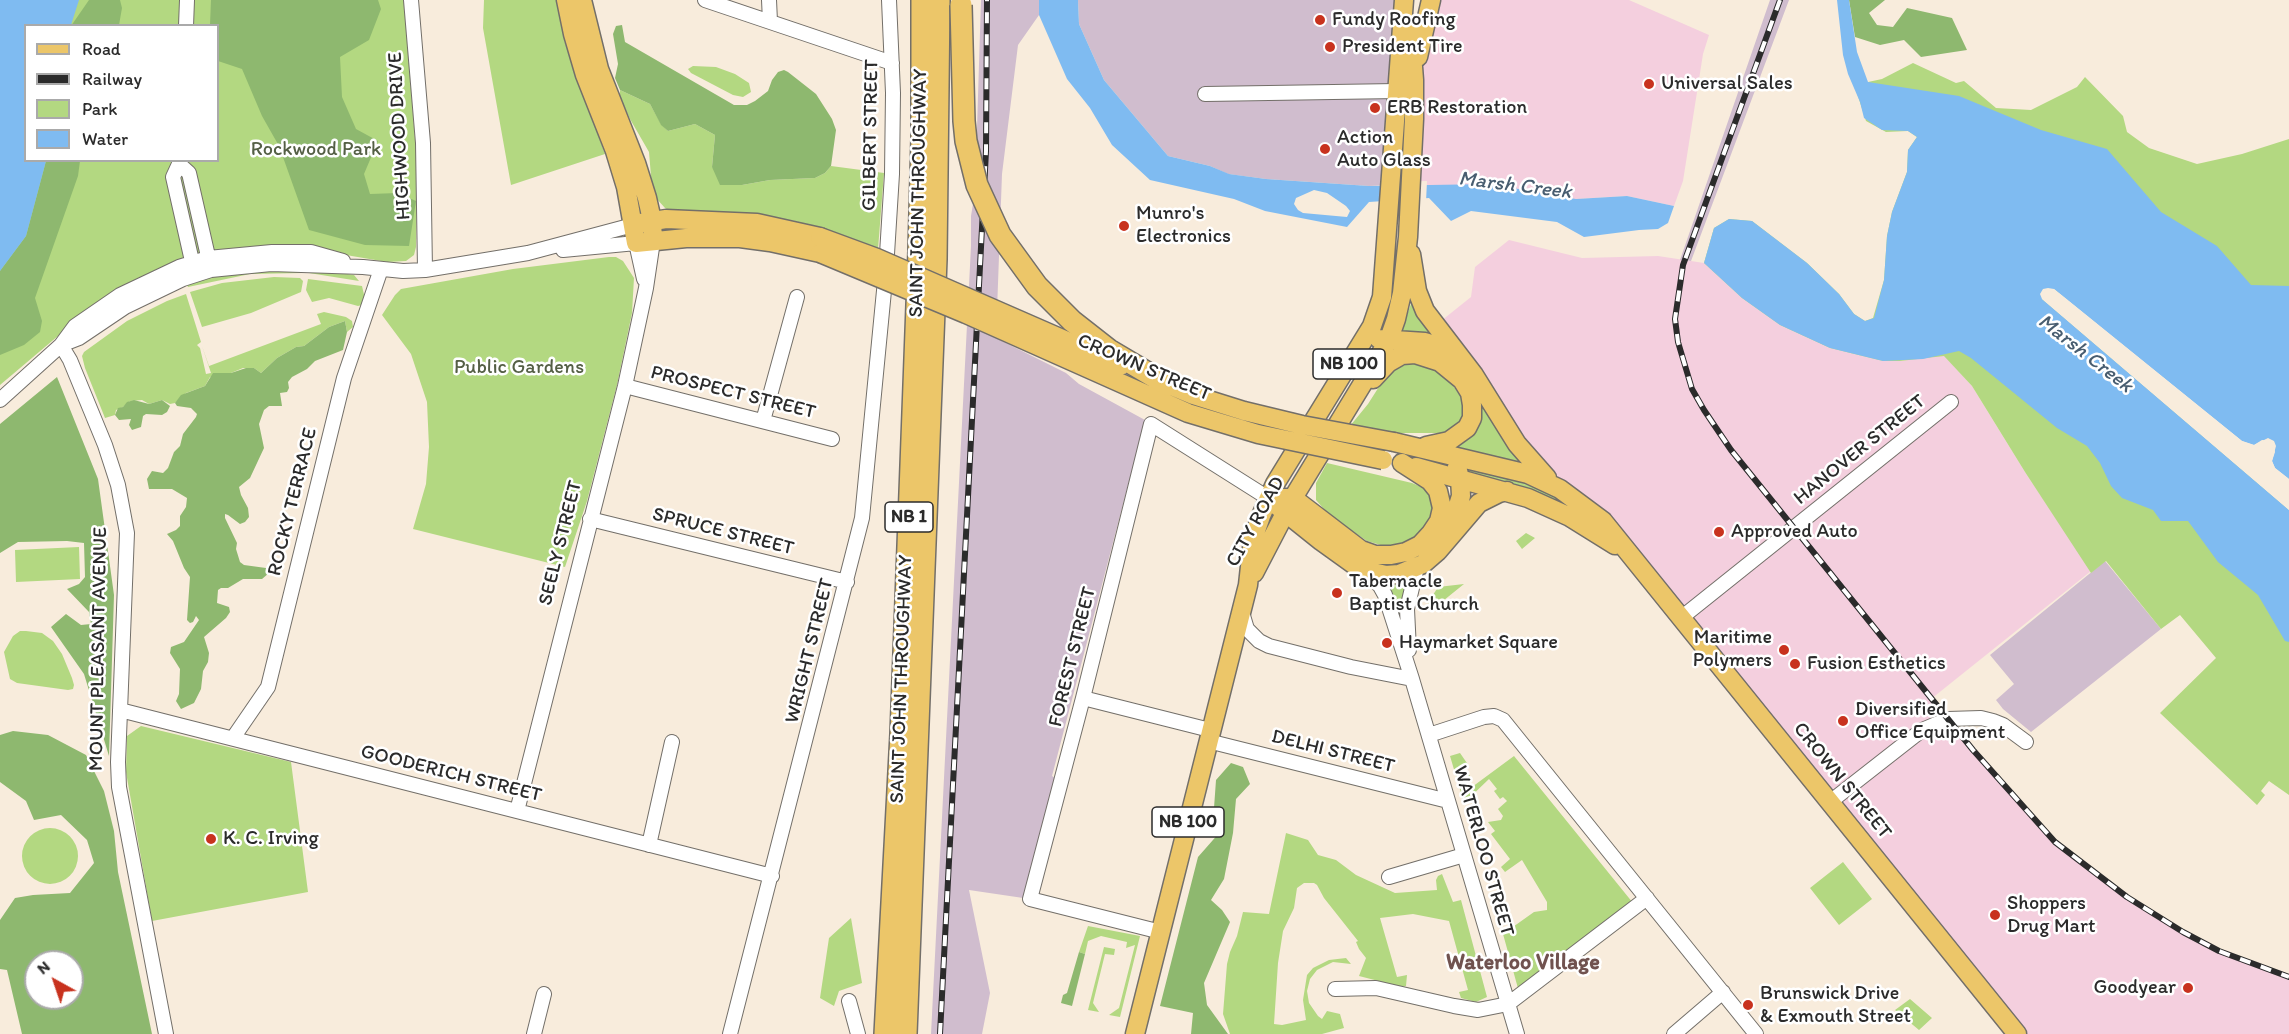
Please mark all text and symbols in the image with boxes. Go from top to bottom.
place label: Fundy Roofing [1332,8,1456,32]
marker: Fundy Roofing [1313,13,1327,27]
legend [24,24,219,162]
place label: President Tire [1342,35,1462,59]
text: Road [82,38,121,60]
marker: President Tire [1323,40,1337,54]
street label: HIGHWOOD DRIVE [384,51,416,221]
street label: GILBERT STREET [858,59,884,211]
text: Railway [82,68,142,90]
street label: SAINT JOHN THROUGHWAY [905,68,933,318]
place label: Universal Sales [1661,72,1793,96]
marker: Universal Sales [1642,77,1656,91]
place label: ERB Restoration [1387,96,1527,120]
text: Park [82,98,117,120]
marker: ERB Restoration [1368,101,1382,115]
place label: Action Auto Glass [1337,126,1431,173]
text: Water [82,128,128,150]
park label: Rockwood Park [251,138,381,162]
marker: Action Auto Glass [1318,142,1332,156]
water label: Marsh Creek [1457,167,1573,205]
place label: Munro's Electronics [1136,202,1231,249]
marker: Munro's Electronics [1117,219,1131,233]
water label: Marsh Creek [2033,309,2137,399]
street label: CROWN STREET [1073,329,1215,407]
road number: NB 100 [1313,349,1385,379]
park label: Public Gardens [454,356,584,380]
street label: PROSPECT STREET [648,361,818,425]
street label: HANOVER STREET [1789,390,1931,510]
street label: ROCKY TERRACE [263,425,323,579]
street label: CITY ROAD [1221,473,1291,571]
street label: SEELY STREET [534,478,588,608]
road number: NB 1 [885,502,933,532]
street label: SPRUCE STREET [650,503,796,561]
place label: Approved Auto [1731,520,1858,544]
marker: Approved Auto [1712,525,1726,539]
street label: MOUNT PLEASANT AVENUE [85,527,113,771]
street label: SAINT JOHN THROUGHWAY [886,554,918,804]
place label: Tabernacle Baptist Church [1349,570,1479,617]
street label: WRIGHT STREET [780,576,840,726]
street label: FOREST STREET [1044,585,1102,729]
marker: Tabernacle Baptist Church [1330,586,1344,600]
place label: Maritime Polymers [1693,626,1772,673]
place label: Haymarket Square [1399,631,1558,655]
marker: Haymarket Square [1380,636,1394,650]
marker: Maritime Polymers [1777,643,1791,657]
place label: Fusion Esthetics [1807,652,1946,676]
marker: Fusion Esthetics [1788,657,1802,671]
place label: Diversified Office Equipment [1855,698,2005,745]
marker: Diversified Office Equipment [1836,714,1850,728]
street label: CROWN STREET [1788,718,1896,844]
street label: DELHI STREET [1269,725,1397,779]
street label: GOODERICH STREET [358,740,544,808]
street label: WATERLOO STREET [1447,763,1519,939]
road number: NB 100 [1152,807,1224,837]
place label: K. C. Irving [223,827,319,851]
marker: K. C. Irving [204,832,218,846]
place label: Shoppers Drug Mart [2007,892,2095,939]
marker: Shoppers Drug Mart [1988,908,2002,922]
north arrow [24,950,84,1010]
district label: Waterloo Village [1446,950,1600,976]
text: N [33,957,54,978]
place label: Goodyear [2093,976,2176,1000]
marker: Goodyear [2181,981,2195,995]
place label: Brunswick Drive & Exmouth Street [1760,982,1911,1029]
marker: Brunswick Drive & Exmouth Street [1741,998,1755,1012]

